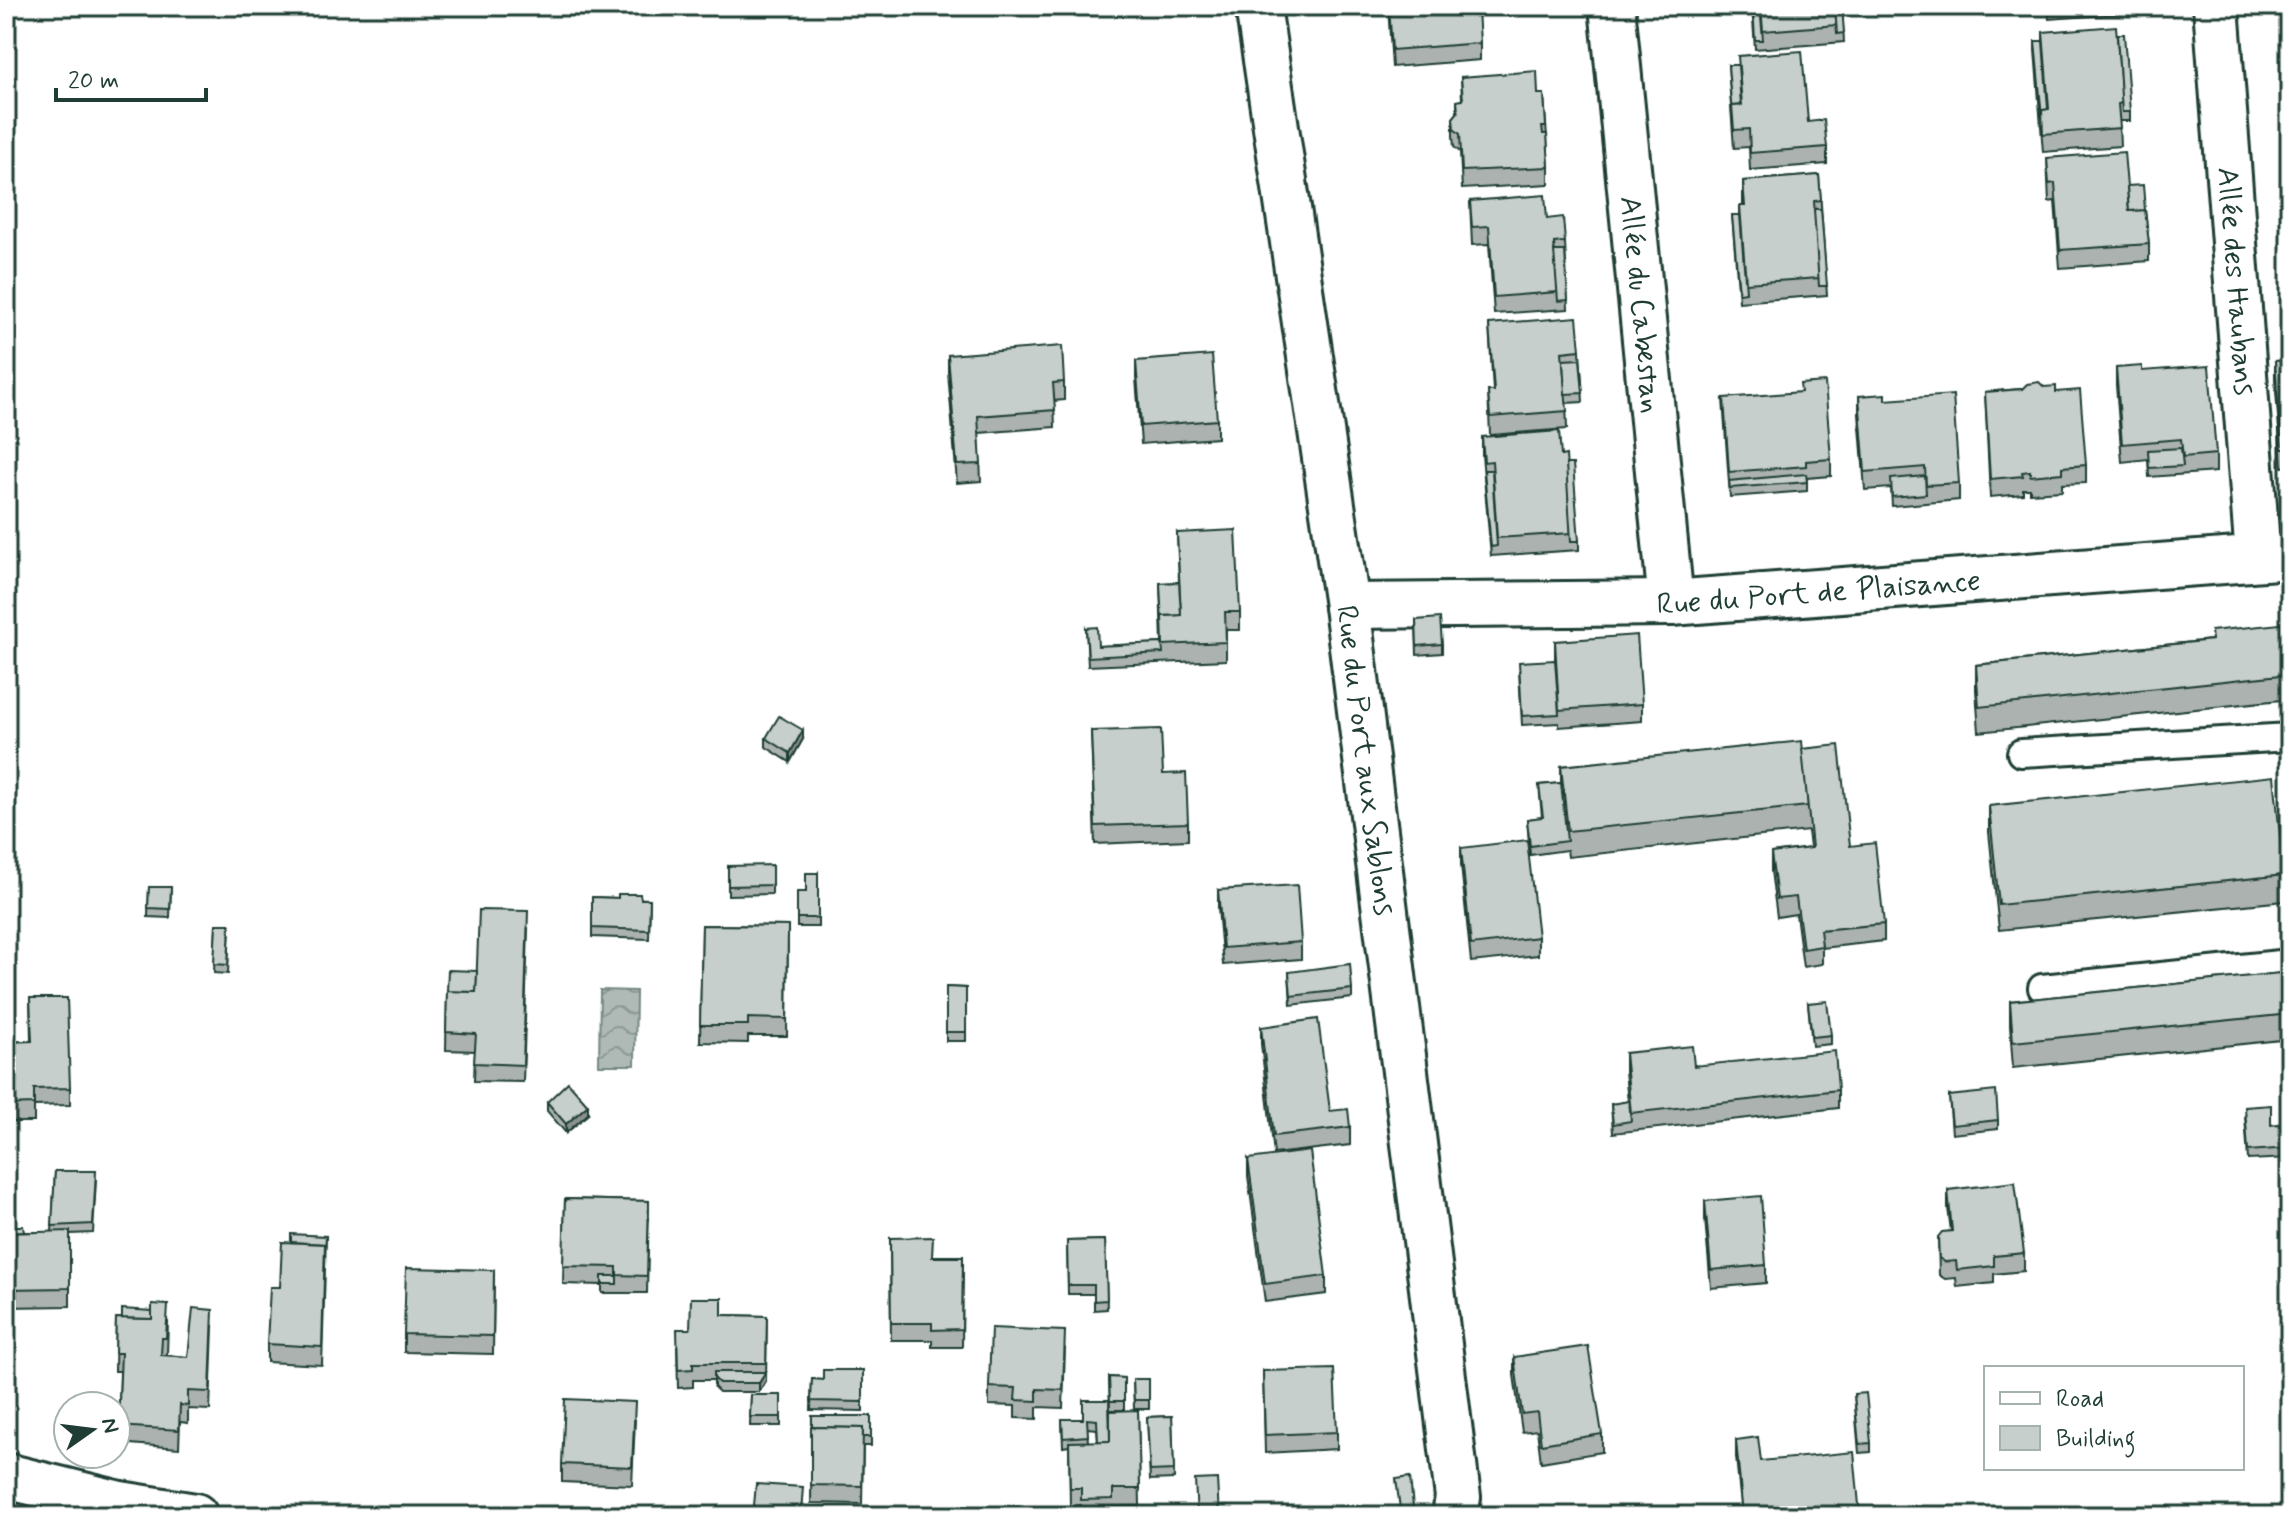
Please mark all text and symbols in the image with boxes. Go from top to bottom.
scale bar [56,52,206,102]
text: 20 m [68,66,119,97]
street label: Allée des Haubans [2207,166,2264,397]
street label: Allée du Cabestan [1610,194,1670,415]
street label: Rue du Port de Plaisance [1656,562,1982,624]
street label: Rue du Port aux Sablons [1326,603,1403,918]
legend [1984,1366,2244,1470]
text: Road [2056,1384,2104,1415]
north arrow [52,1390,132,1470]
text: N [94,1415,125,1436]
text: Building [2056,1424,2136,1458]

